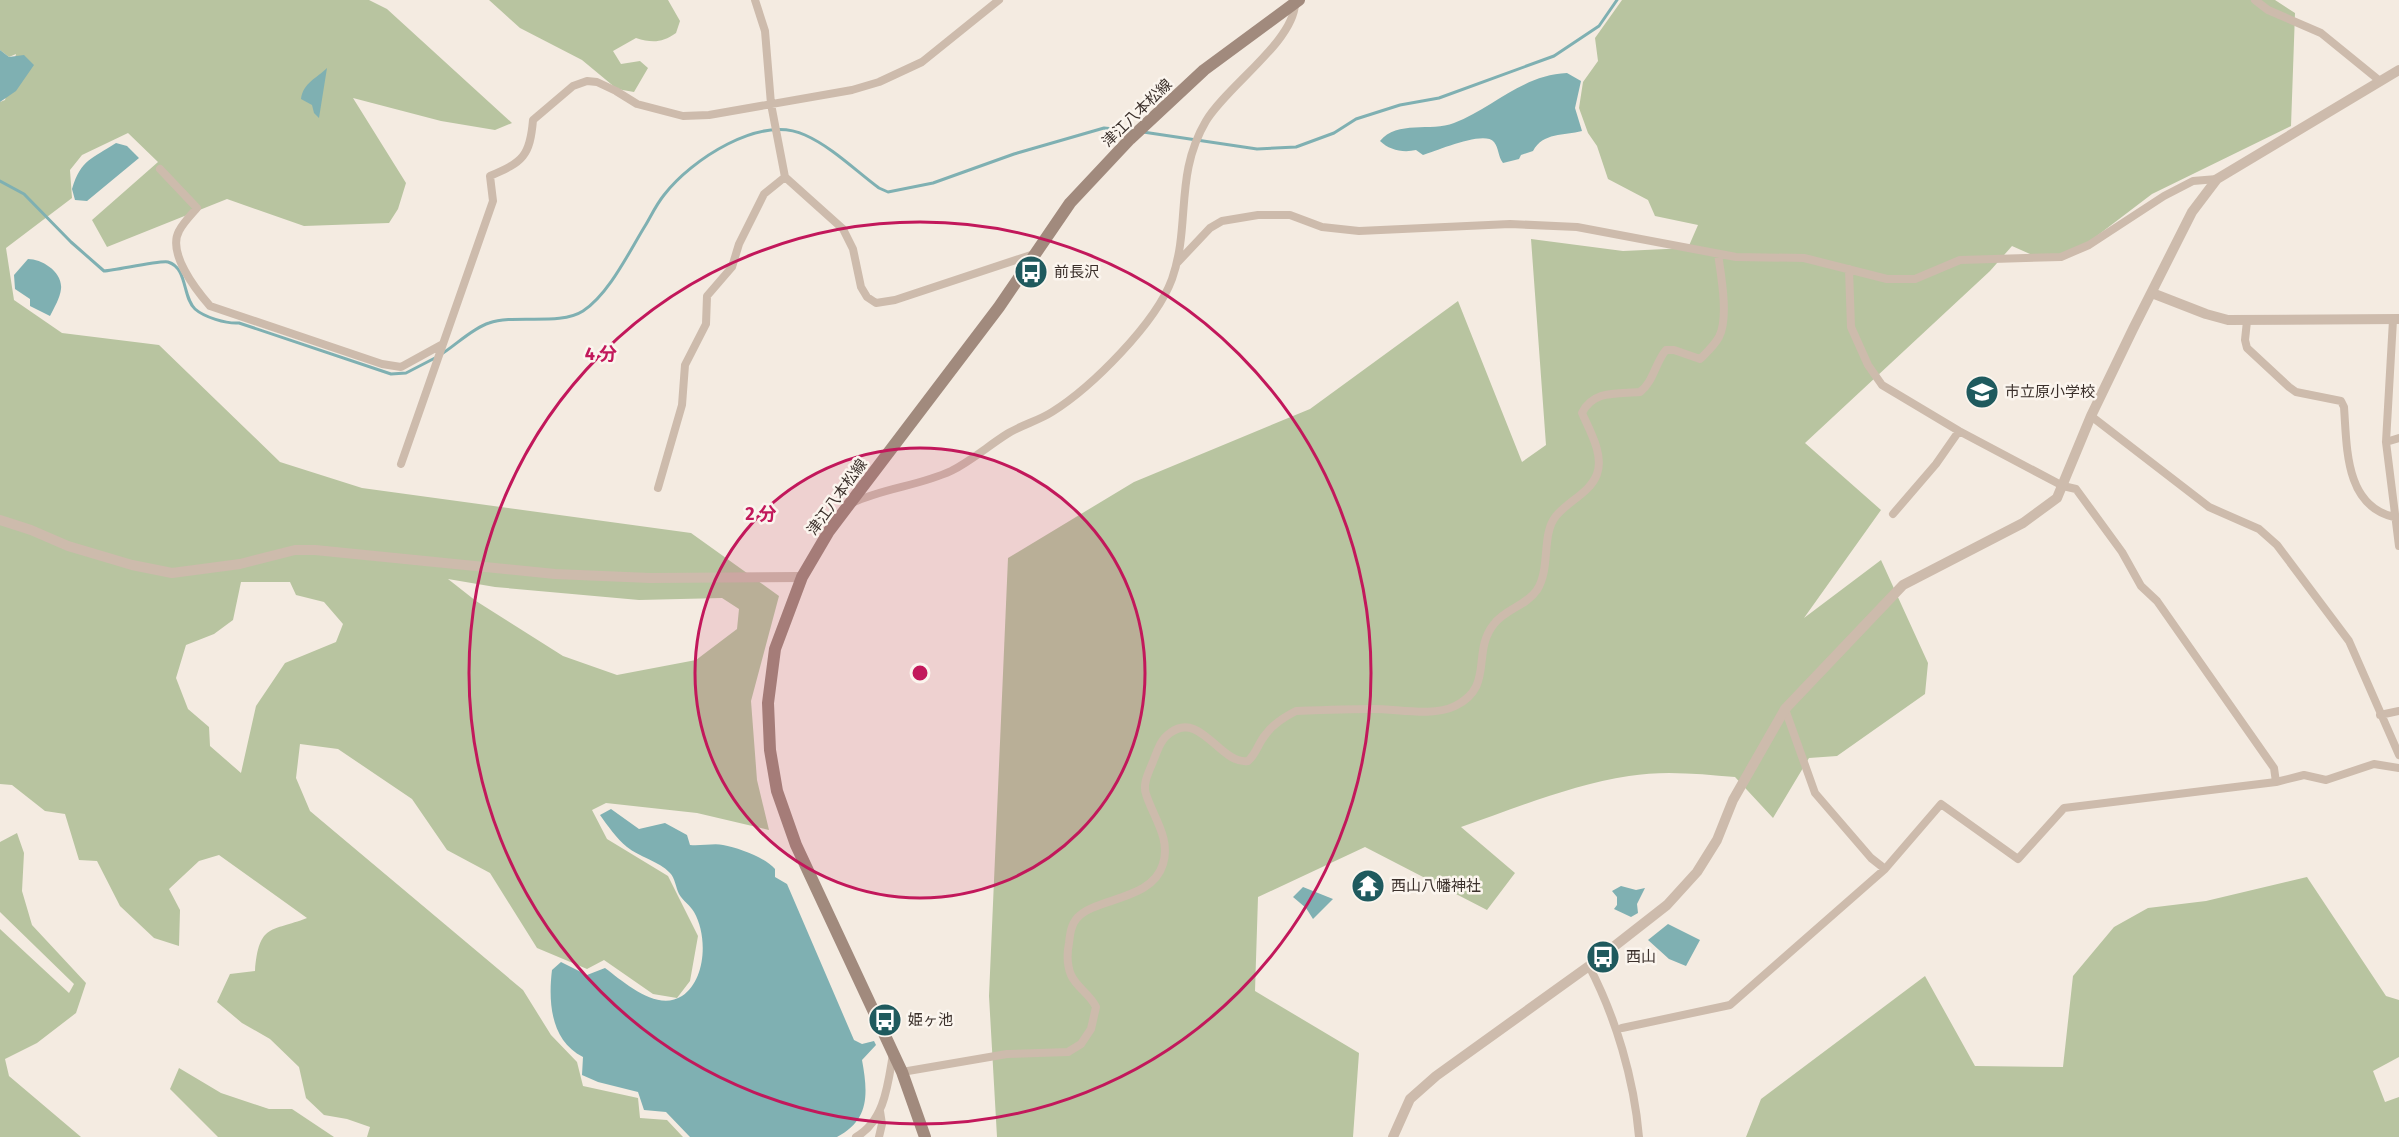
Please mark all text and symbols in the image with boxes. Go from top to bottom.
street label: 津江八本松線 [1098,75,1176,151]
bus stop icon: 前長沢 [1013,254,1049,290]
place label: 前長沢 [1054,263,1099,281]
text: 4 分 [585,343,617,365]
school or university icon: 市立原小学校 [1964,374,2000,410]
place label: 市立原小学校 [2005,383,2095,401]
street label: 津江八本松線 [803,455,871,539]
text: 2 分 [745,503,777,525]
centre of rings [910,663,930,683]
temple icon: 西山八幡神社 [1350,868,1386,904]
place label: 西山八幡神社 [1391,877,1481,895]
bus stop icon: 西山 [1585,939,1621,975]
place label: 西山 [1626,948,1656,966]
bus stop icon: 姫ヶ池 [867,1002,903,1038]
place label: 姫ヶ池 [908,1011,953,1029]

